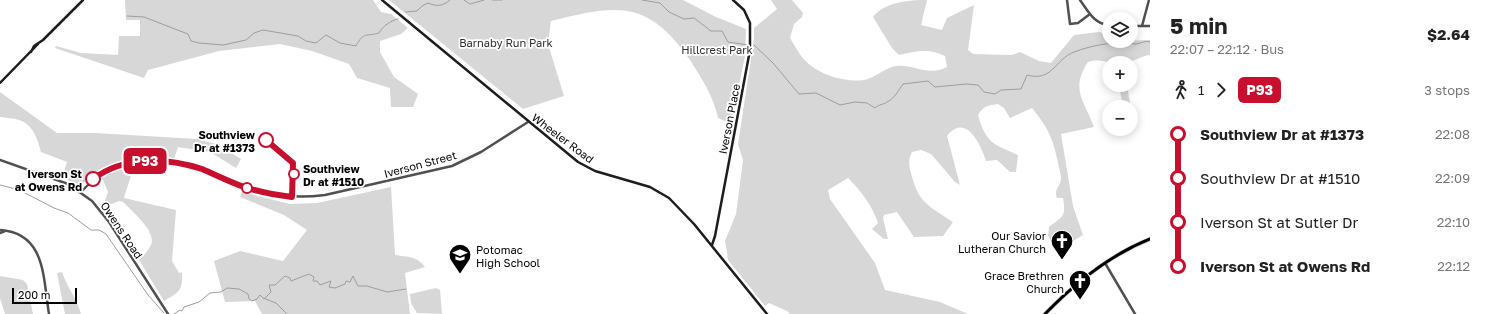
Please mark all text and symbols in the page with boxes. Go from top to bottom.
map controls [1102,12,1138,136]
button: layers [1102,12,1138,48]
text: 5 min [1170,12,1228,39]
text: $2.64 [1427,25,1470,43]
park label: Barnaby Run Park [459,36,553,49]
text: 22:07 – 22:12 · Bus [1170,41,1284,57]
park label: Hillcrest Park [681,43,753,56]
button: + [1102,56,1138,92]
icon: walk [1170,79,1192,101]
icon: forward [1210,79,1232,101]
text: P93 [1246,81,1273,98]
text: 1 [1198,82,1204,98]
text: 3 stops [1424,82,1470,98]
street label: Iverson Place [716,83,742,155]
button: − [1102,100,1138,136]
street label: Wheeler Road [530,111,596,165]
text: Southview Dr at #1373 [1200,125,1364,143]
text: 22:08 [1435,126,1470,142]
place label: Southview Dr at #1373 [194,128,256,154]
marker: Southview Dr at #1373 [258,132,274,148]
line badge: P93 [122,148,168,174]
street label: Iverson Street [382,148,458,180]
text: P93 [132,152,158,169]
place label: Southview Dr at #1510 [303,162,364,188]
place label: Iverson St at Owens Rd [15,167,83,193]
marker: Southview Dr at #1510 [288,168,300,180]
text: Southview Dr at #1510 [1200,169,1360,187]
text: 22:09 [1435,170,1470,186]
marker: Iverson St at Owens Rd [85,171,101,187]
unlabelled marker [241,182,253,194]
street label: Owens Road [98,199,146,261]
text: Iverson St at Sutler Dr [1200,213,1358,231]
text: 22:10 [1437,214,1470,230]
church icon: Our Savior Lutheran Church [1049,228,1075,261]
place label: Our Savior Lutheran Church [958,229,1047,255]
school or university icon: Potomac High School [447,242,473,275]
place label: Potomac High School [476,243,541,269]
text: Iverson St at Owens Rd [1200,257,1370,275]
text: 22:12 [1437,258,1470,274]
church icon: Grace Brethren Church [1067,268,1093,301]
place label: Grace Brethren Church [984,269,1064,295]
scale bar [12,286,77,305]
text: 200 m [18,288,51,301]

